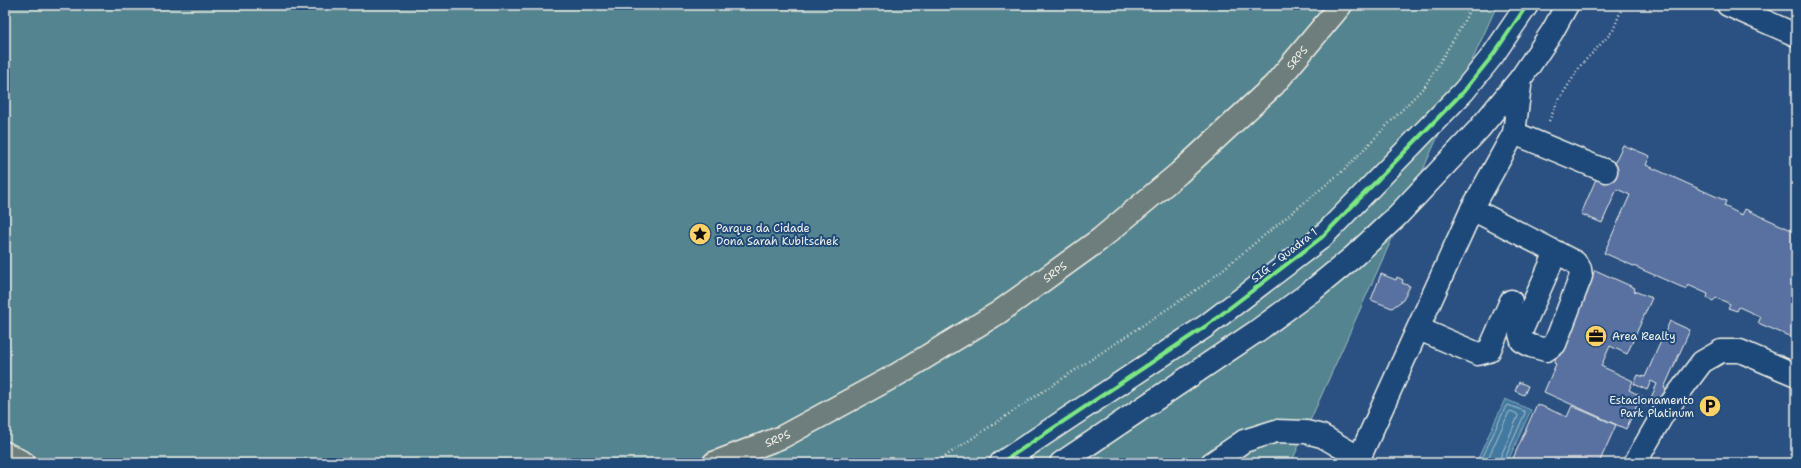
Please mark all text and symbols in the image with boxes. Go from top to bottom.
street label: SRPS [1283,43,1311,73]
place icon: Parque da Cidade Dona Sarah Kubitschek [687,221,713,247]
place label: Parque da Cidade Dona Sarah Kubitschek [716,221,838,249]
street label: SIG - Quadra 1 [1248,225,1321,286]
street label: SRPS [1040,259,1070,286]
office icon: Area Realty [1583,323,1609,349]
place label: Area Realty [1612,329,1675,344]
place label: Estacionamento Park Platinum [1609,393,1695,421]
parking icon: Estacionamento Park Platinum [1697,393,1723,419]
street label: SRPS [763,427,793,451]

